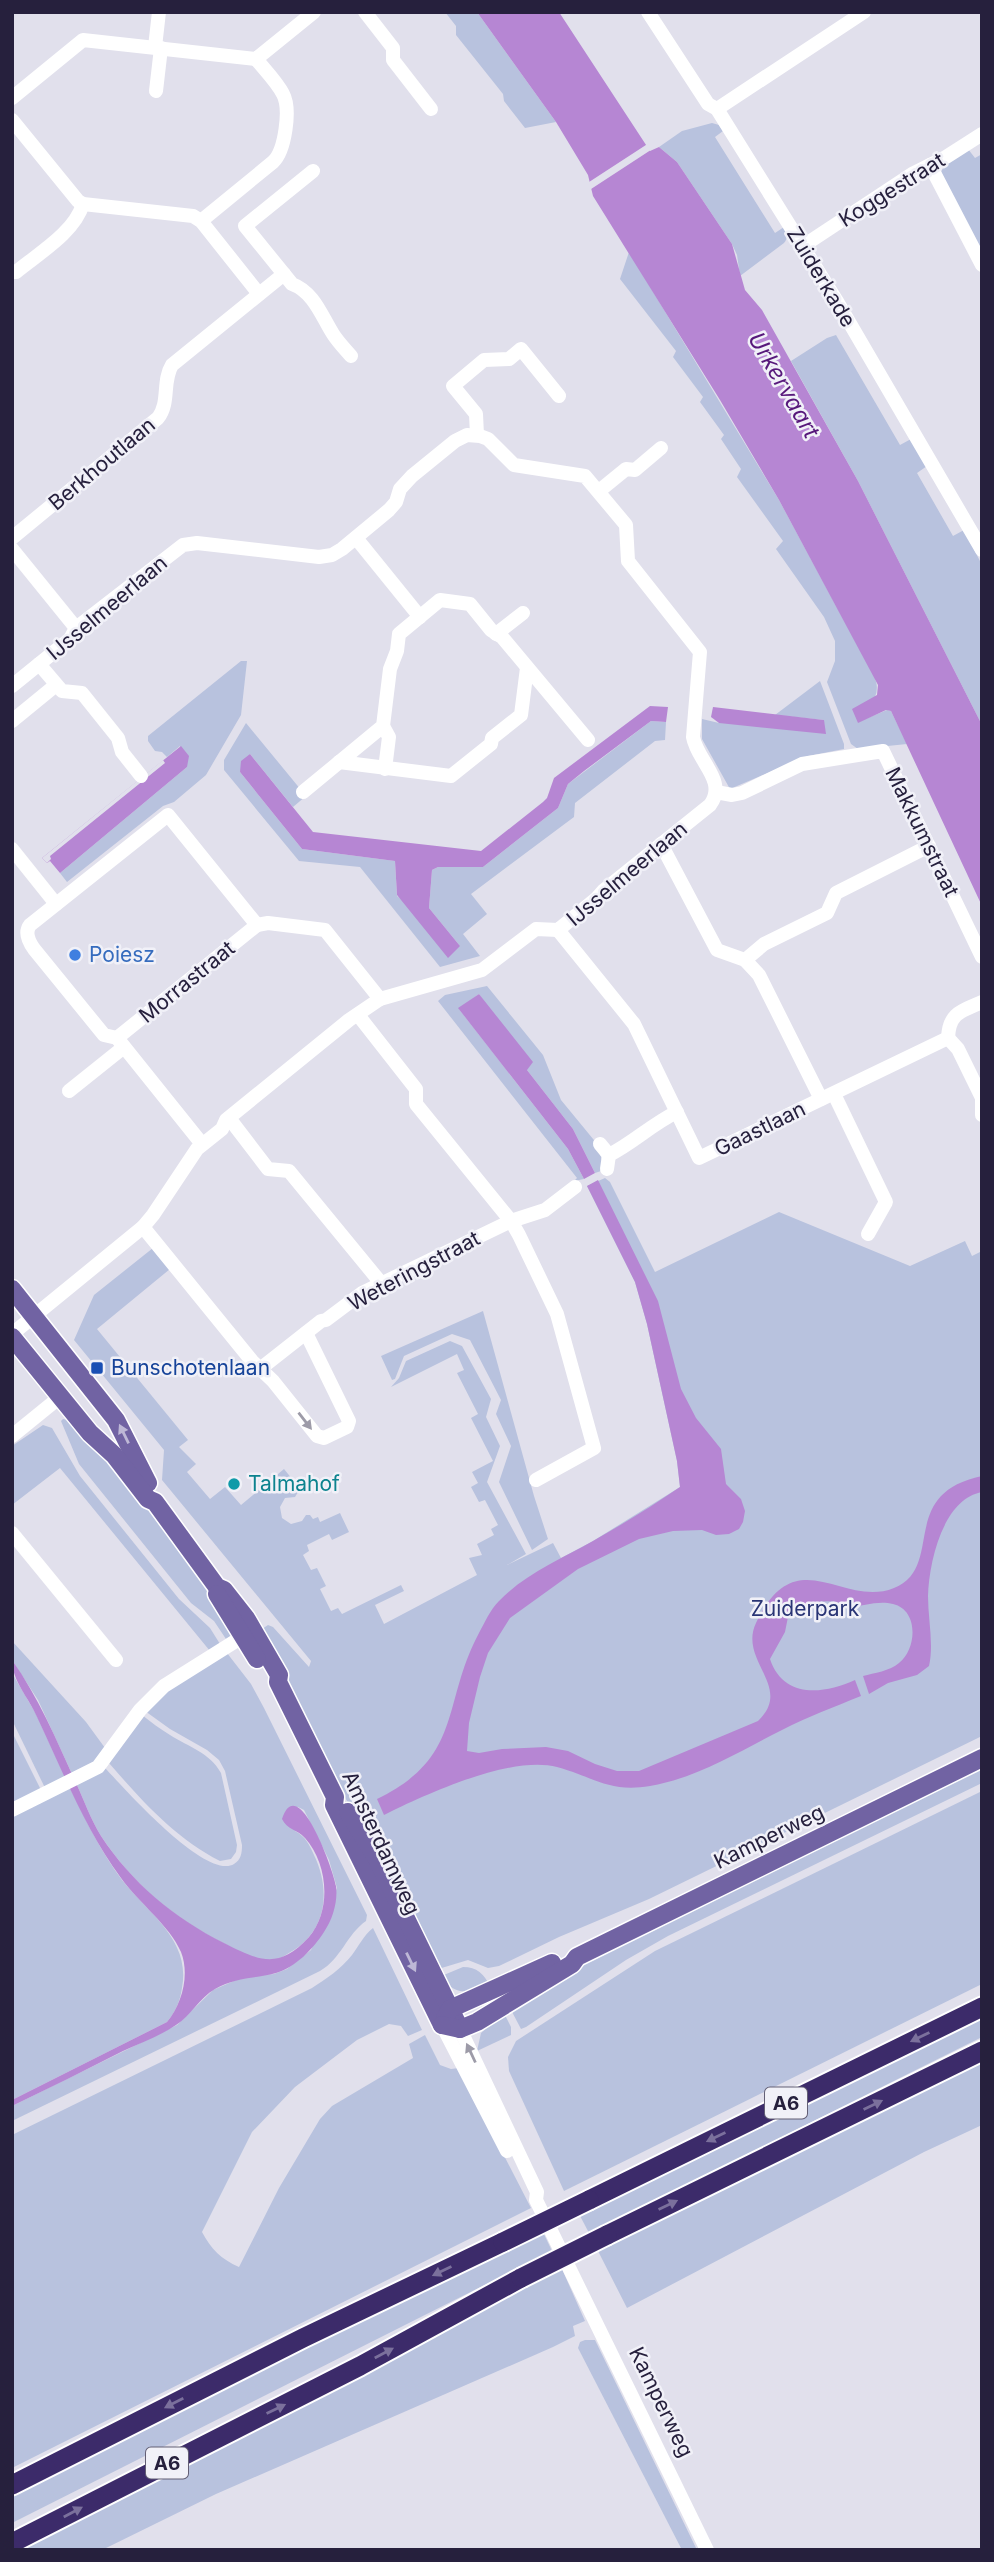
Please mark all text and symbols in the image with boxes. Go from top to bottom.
street label: Koggestraat [834,147,949,232]
street label: Zuiderkade [782,222,861,331]
water label: Urkervaart [742,327,826,443]
street label: Berkhoutlaan [43,412,160,515]
street label: IJsselmeerlaan [41,550,172,665]
street label: Makkumstraat [880,763,965,901]
street label: IJsselmeerlaan [561,816,692,931]
street label: Morrastraat [134,935,240,1028]
place label: Poiesz [89,942,155,967]
marker: Poiesz [67,947,83,963]
street label: Gaastlaan [710,1096,809,1161]
street label: Weteringstraat [344,1225,484,1316]
place label: Bunschotenlaan [111,1355,270,1380]
marker: Bunschotenlaan [89,1360,105,1376]
one-way arrow [297,1412,312,1430]
one-way arrow [118,1424,129,1444]
place label: Talmahof [248,1471,340,1496]
marker: Talmahof [226,1476,242,1492]
park label: Zuiderpark [751,1596,860,1621]
street label: Amsterdamweg [337,1767,426,1919]
street label: Kamperweg [710,1799,828,1874]
one-way arrow [406,1952,417,1972]
one-way arrow [910,2032,930,2043]
one-way arrow [465,2043,477,2063]
road number: A6 [765,2088,807,2118]
one-way arrow [863,2099,883,2111]
one-way arrow [706,2132,726,2143]
one-way arrow [658,2200,678,2211]
one-way arrow [432,2266,452,2277]
street label: Kamperweg [624,2343,699,2461]
one-way arrow [375,2348,395,2360]
one-way arrow [164,2398,184,2409]
one-way arrow [266,2403,286,2414]
road number: A6 [146,2448,188,2478]
one-way arrow [63,2506,83,2518]

